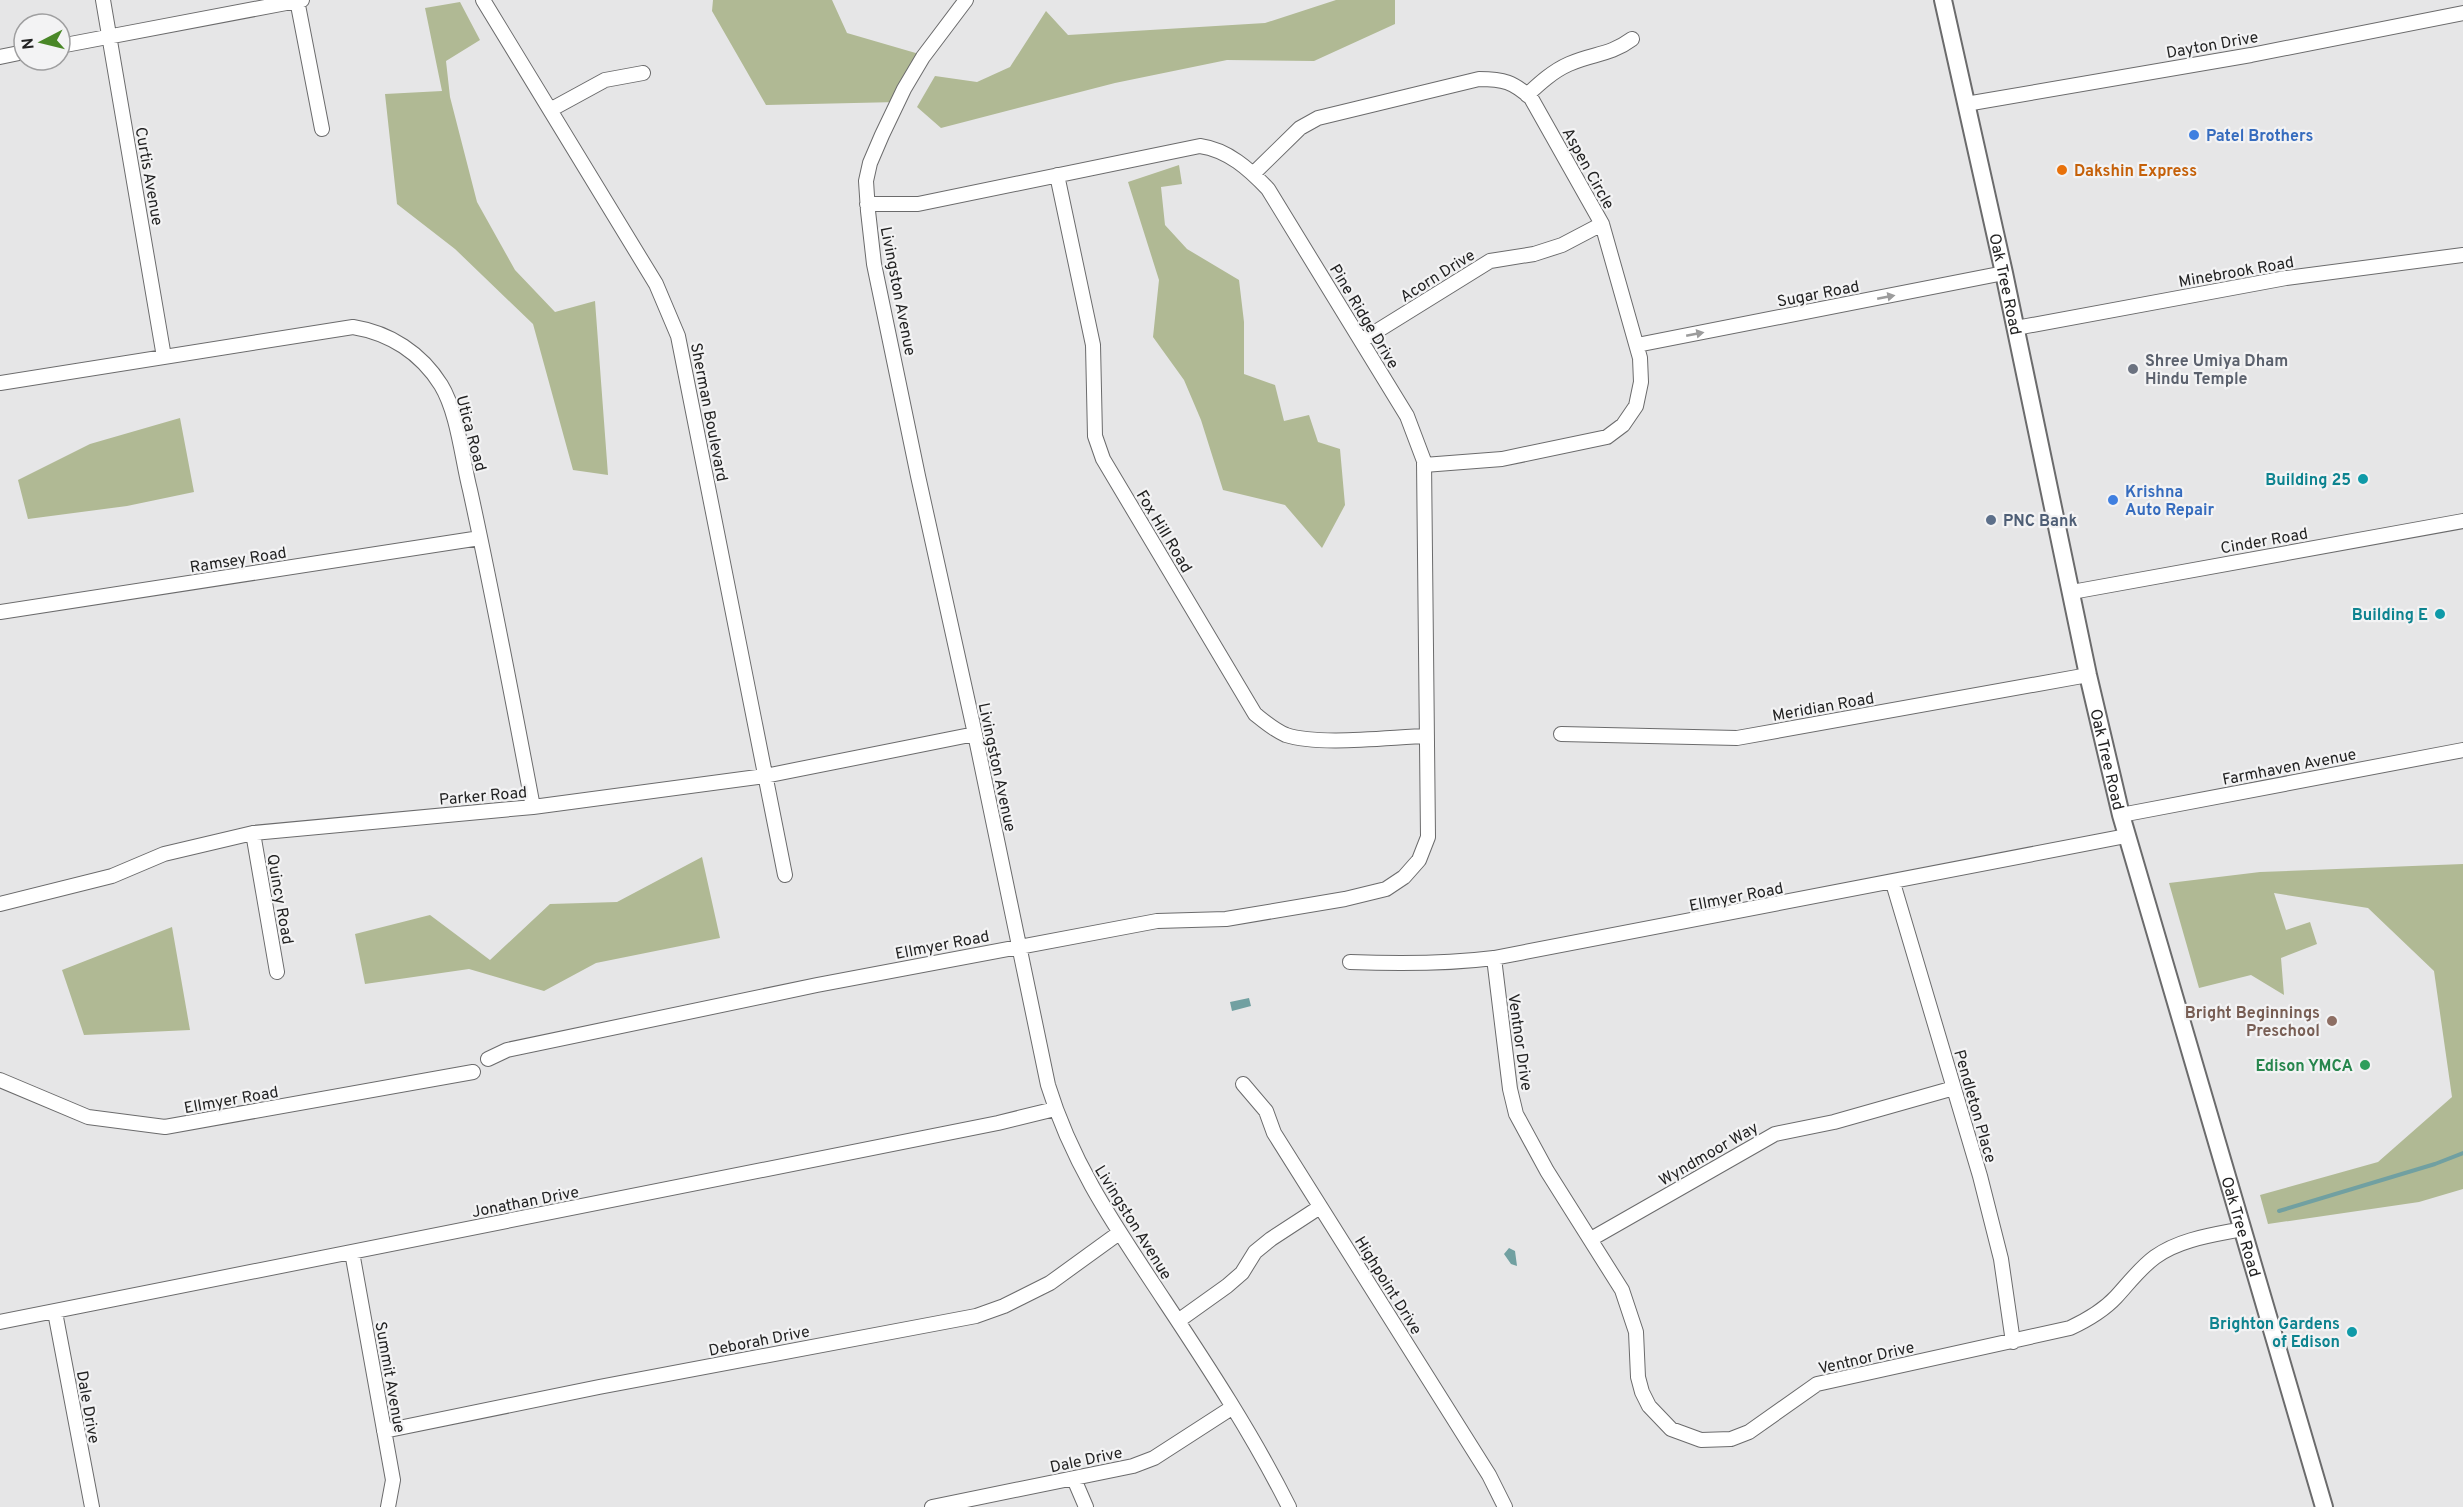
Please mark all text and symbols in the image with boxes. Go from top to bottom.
north arrow [12,12,72,72]
street label: Dayton Drive [2165,28,2260,64]
text: N [18,37,40,51]
street label: Curtis Avenue [130,125,167,227]
street label: Aspen Circle [1557,125,1618,213]
place label: Patel Brothers [2206,127,2313,147]
marker: Patel Brothers [2187,128,2201,142]
place label: Dakshin Express [2074,162,2197,182]
marker: Dakshin Express [2055,163,2069,177]
street label: Livingston Avenue [875,225,919,358]
street label: Oak Tree Road [1983,232,2025,337]
street label: Acorn Drive [1397,246,1479,308]
street label: Minebrook Road [2177,253,2296,293]
street label: Pine Ridge Drive [1324,261,1402,373]
street label: Sugar Road [1776,277,1861,313]
one-way arrow [1877,292,1896,301]
one-way arrow [1685,329,1704,338]
street label: Sherman Boulevard [685,341,731,484]
place label: Shree Umiya Dham Hindu Temple [2145,352,2288,390]
marker: Shree Umiya Dham Hindu Temple [2126,362,2140,376]
street label: Utica Road [450,393,490,474]
place label: Building 25 [2265,471,2351,491]
marker: Building 25 [2356,472,2370,486]
place label: Krishna Auto Repair [2125,483,2215,521]
street label: Fox Hill Road [1131,487,1196,577]
marker: Krishna Auto Repair [2106,493,2120,507]
place label: PNC Bank [2003,512,2078,532]
marker: PNC Bank [1984,513,1998,527]
street label: Cinder Road [2219,524,2310,559]
street label: Ramsey Road [189,543,288,578]
place label: Building E [2352,606,2428,626]
marker: Building E [2433,607,2447,621]
street label: Meridian Road [1771,689,1876,727]
street label: Livingston Avenue [973,701,1019,834]
street label: Oak Tree Road [2084,707,2128,812]
street label: Farmhaven Avenue [2221,745,2358,791]
street label: Parker Road [438,783,528,811]
street label: Quincy Road [261,853,297,946]
street label: Ellmyer Road [1688,879,1785,917]
street label: Ellmyer Road [894,927,991,965]
street label: Ventnor Drive [1502,992,1536,1092]
place label: Bright Beginnings Preschool [2185,1004,2320,1042]
marker: Bright Beginnings Preschool [2325,1014,2339,1028]
street label: Pendleton Place [1948,1048,2000,1166]
place label: Edison YMCA [2255,1057,2353,1077]
marker: Edison YMCA [2358,1058,2372,1072]
street label: Ellmyer Road [183,1083,280,1119]
street label: Wyndmoor Way [1656,1118,1762,1191]
street label: Livingston Avenue [1089,1162,1176,1284]
street label: Oak Tree Road [2216,1174,2264,1279]
street label: Jonathan Drive [470,1183,581,1223]
street label: Highpoint Drive [1349,1233,1426,1339]
place label: Brighton Gardens of Edison [2209,1315,2340,1353]
street label: Summit Avenue [369,1320,409,1435]
street label: Deborah Drive [707,1322,812,1362]
marker: Brighton Gardens of Edison [2345,1325,2359,1339]
street label: Ventnor Drive [1817,1338,1916,1380]
street label: Dale Drive [71,1369,103,1445]
street label: Dale Drive [1048,1444,1124,1478]

